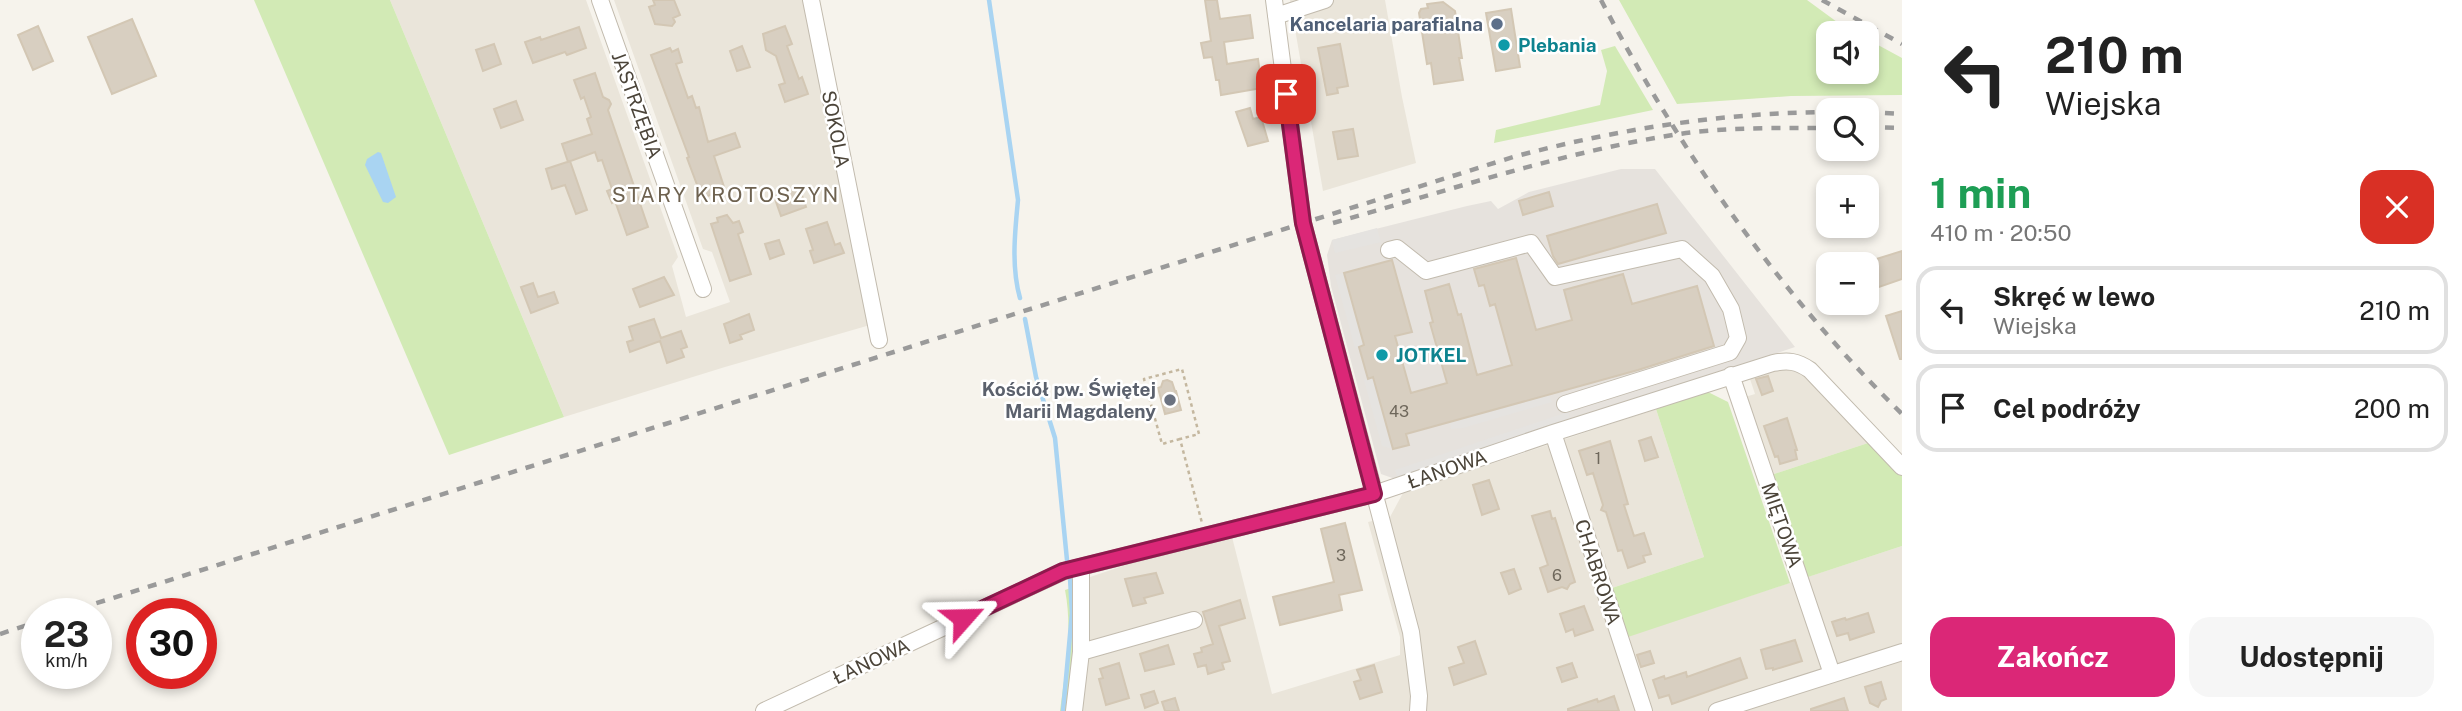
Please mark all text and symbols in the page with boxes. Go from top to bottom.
place label: Kancelaria parafialna [1290,13,1483,35]
marker: Kancelaria parafialna [1489,16,1505,32]
map controls [1816,21,1879,315]
button: sound [1816,21,1879,84]
text: 210 m [2045,26,2184,84]
icon: left [1930,28,2021,119]
place label: Plebania [1518,34,1596,56]
marker: Plebania [1496,37,1512,53]
street label: JASTRZĘBIA [607,49,667,161]
pin [1256,64,1316,124]
icon: arrive [1267,75,1305,113]
text: Wiejska [2045,85,2161,122]
street label: SOKOLA [818,89,854,169]
button: search [1816,98,1879,161]
text: 1 min [1930,168,2031,217]
button: close [2360,170,2434,244]
button: + [1816,175,1879,238]
district label: STARY KROTOSZYN [612,182,840,207]
text: 410 m · 20:50 [1930,219,2071,246]
button: − [1816,252,1879,315]
text: Skręć w lewo [1993,281,2155,312]
icon: left [1934,291,1972,329]
text: 210 m [2359,295,2430,326]
text: Wiejska [1993,312,2077,339]
place label: JOTKEL [1396,344,1467,366]
marker: JOTKEL [1374,347,1390,363]
place label: Kościół pw. Świętej Marii Magdaleny [982,378,1156,422]
icon: arrive [1934,389,1972,427]
marker: Kościół pw. Świętej Marii Magdaleny [1162,392,1178,408]
text: Cel podróży [1993,393,2141,424]
text: 200 m [2354,393,2430,424]
house number: 43 [1389,402,1409,421]
street label: ŁANOWA [1405,445,1489,493]
house number: 1 [1595,449,1601,468]
street label: MIĘTOWA [1757,480,1807,570]
street label: CHABROWA [1571,516,1625,628]
house number: 3 [1336,546,1346,565]
house number: 6 [1552,566,1562,585]
position arrow [926,581,1000,655]
speed limit sign: 30 [126,598,217,689]
text: 23 [44,614,89,655]
button: Zakończ [1930,617,2175,697]
button: Udostępnij [2189,617,2434,697]
street label: ŁANOWA [829,634,913,688]
text: km/h [45,650,88,671]

